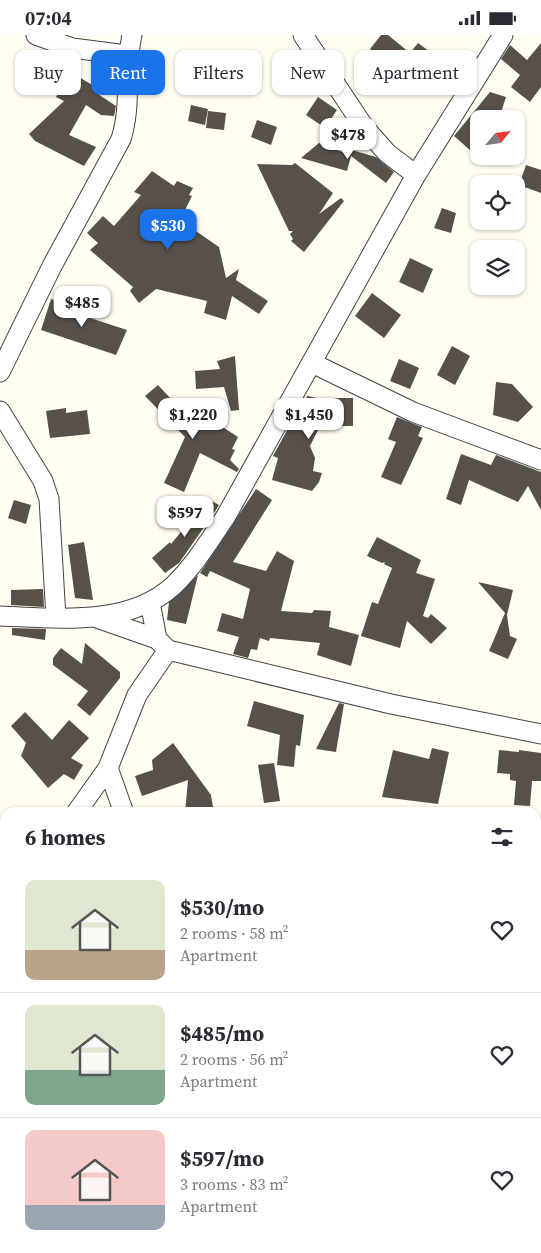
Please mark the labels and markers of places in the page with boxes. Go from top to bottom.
pin: $478 [318,117,378,160]
pin: $530 [138,209,198,251]
pin: $485 [52,285,112,328]
pin: $1,220 [152,397,234,440]
pin: $1,450 [268,397,350,440]
pin: $597 [155,495,215,538]

